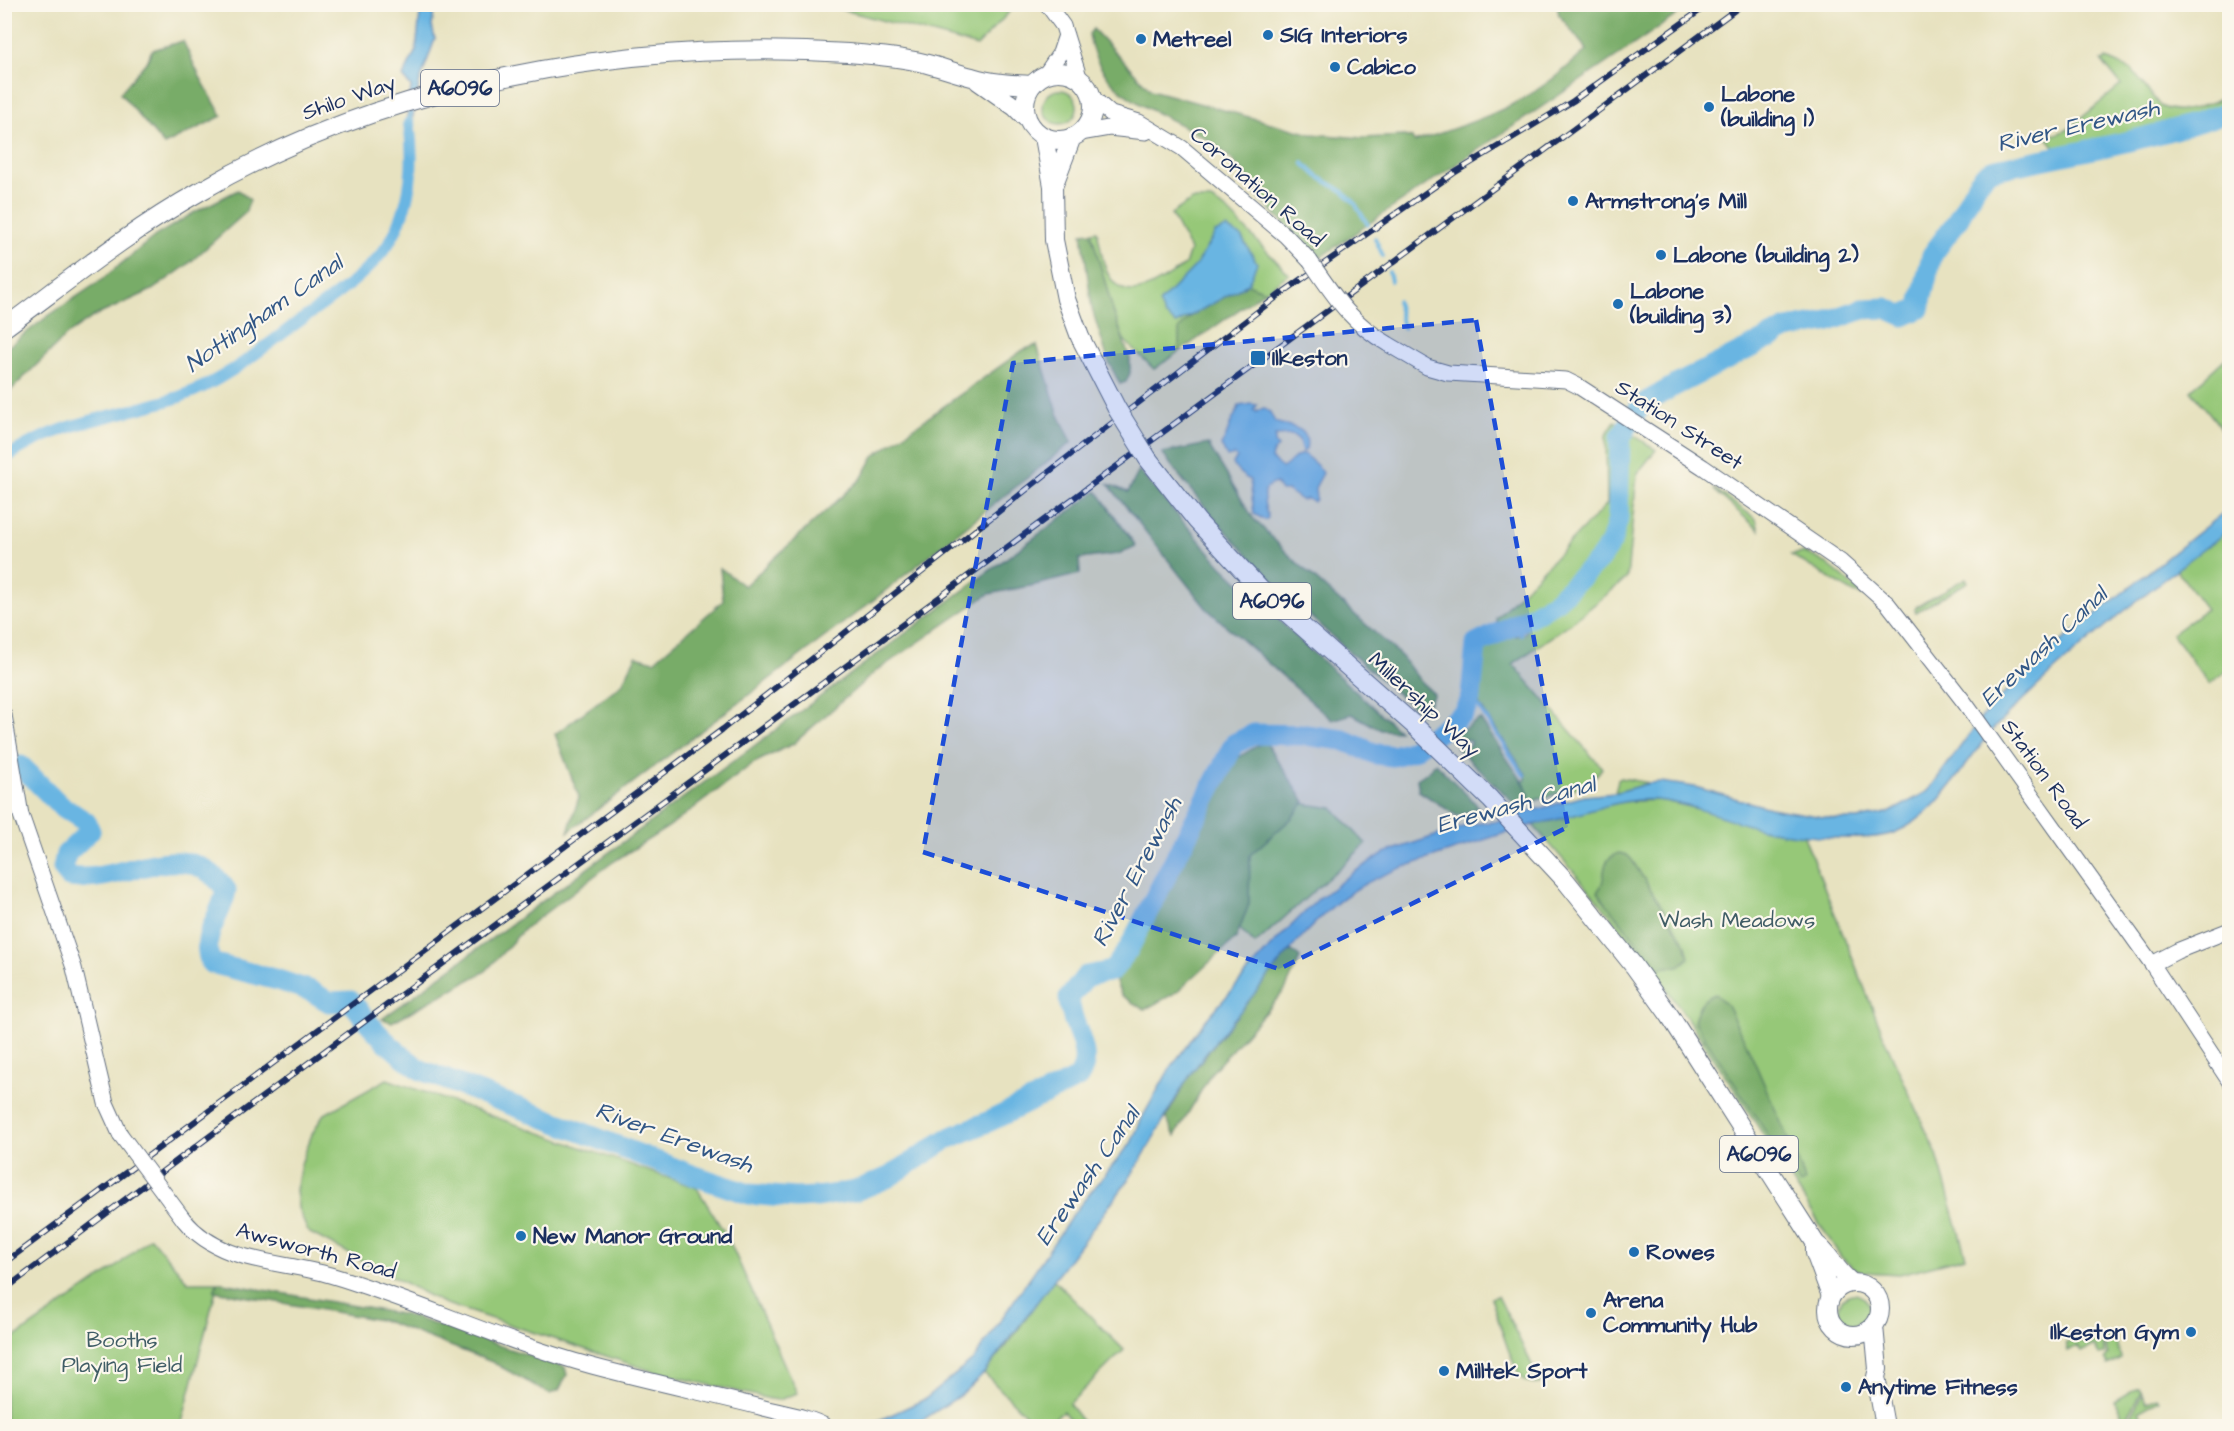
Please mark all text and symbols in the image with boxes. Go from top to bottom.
place label: SIG Interiors [1279,20,1408,51]
place label: Metreel [1153,24,1232,55]
marker: SIG Interiors [1261,28,1275,42]
marker: Metreel [1134,32,1148,46]
place label: Cabico [1347,52,1416,83]
marker: Cabico [1328,60,1342,74]
street label: Shilo Way [298,68,400,129]
road number: A6096 [421,70,499,106]
place label: Labone (building 1) [1720,79,1814,136]
water label: River Erewash [1994,91,2163,161]
marker: Labone (building 1) [1702,100,1716,114]
street label: Coronation Road [1183,120,1331,254]
place label: Armstrong's Mill [1585,186,1748,218]
marker: Armstrong's Mill [1566,194,1580,208]
place label: Labone (building 2) [1673,240,1859,272]
water label: Nottingham Canal [178,245,353,382]
marker: Labone (building 2) [1654,248,1668,262]
place label: Labone (building 3) [1629,276,1732,333]
marker: Labone (building 3) [1611,297,1625,311]
place label: Ilkeston [1272,343,1348,374]
marker: Ilkeston [1249,349,1267,367]
street label: Station Street [1609,372,1749,478]
water label: Erewash Canal [1973,577,2117,715]
road number: A6096 [1233,583,1311,619]
street label: Millership Way [1361,645,1487,766]
street label: Station Road [1993,713,2095,835]
water label: Erewash Canal [1433,767,1602,842]
water label: River Erewash [1083,790,1191,953]
park label: Wash Meadows [1659,905,1815,936]
water label: River Erewash [591,1094,758,1183]
water label: Erewash Canal [1027,1097,1150,1252]
road number: A6096 [1720,1136,1798,1172]
street label: Awsworth Road [233,1215,399,1287]
place label: New Manor Ground [533,1221,733,1252]
marker: New Manor Ground [514,1229,528,1243]
place label: Rowes [1646,1237,1715,1268]
marker: Rowes [1627,1245,1641,1259]
place label: Arena Community Hub [1603,1285,1758,1343]
marker: Arena Community Hub [1584,1306,1598,1320]
place label: Ilkeston Gym [2050,1317,2180,1350]
park label: Booths Playing Field [62,1325,182,1382]
marker: Ilkeston Gym [2184,1325,2198,1339]
place label: Milltek Sport [1456,1356,1588,1387]
marker: Milltek Sport [1437,1364,1451,1378]
place label: Anytime Fitness [1858,1372,2018,1405]
marker: Anytime Fitness [1839,1380,1853,1394]

